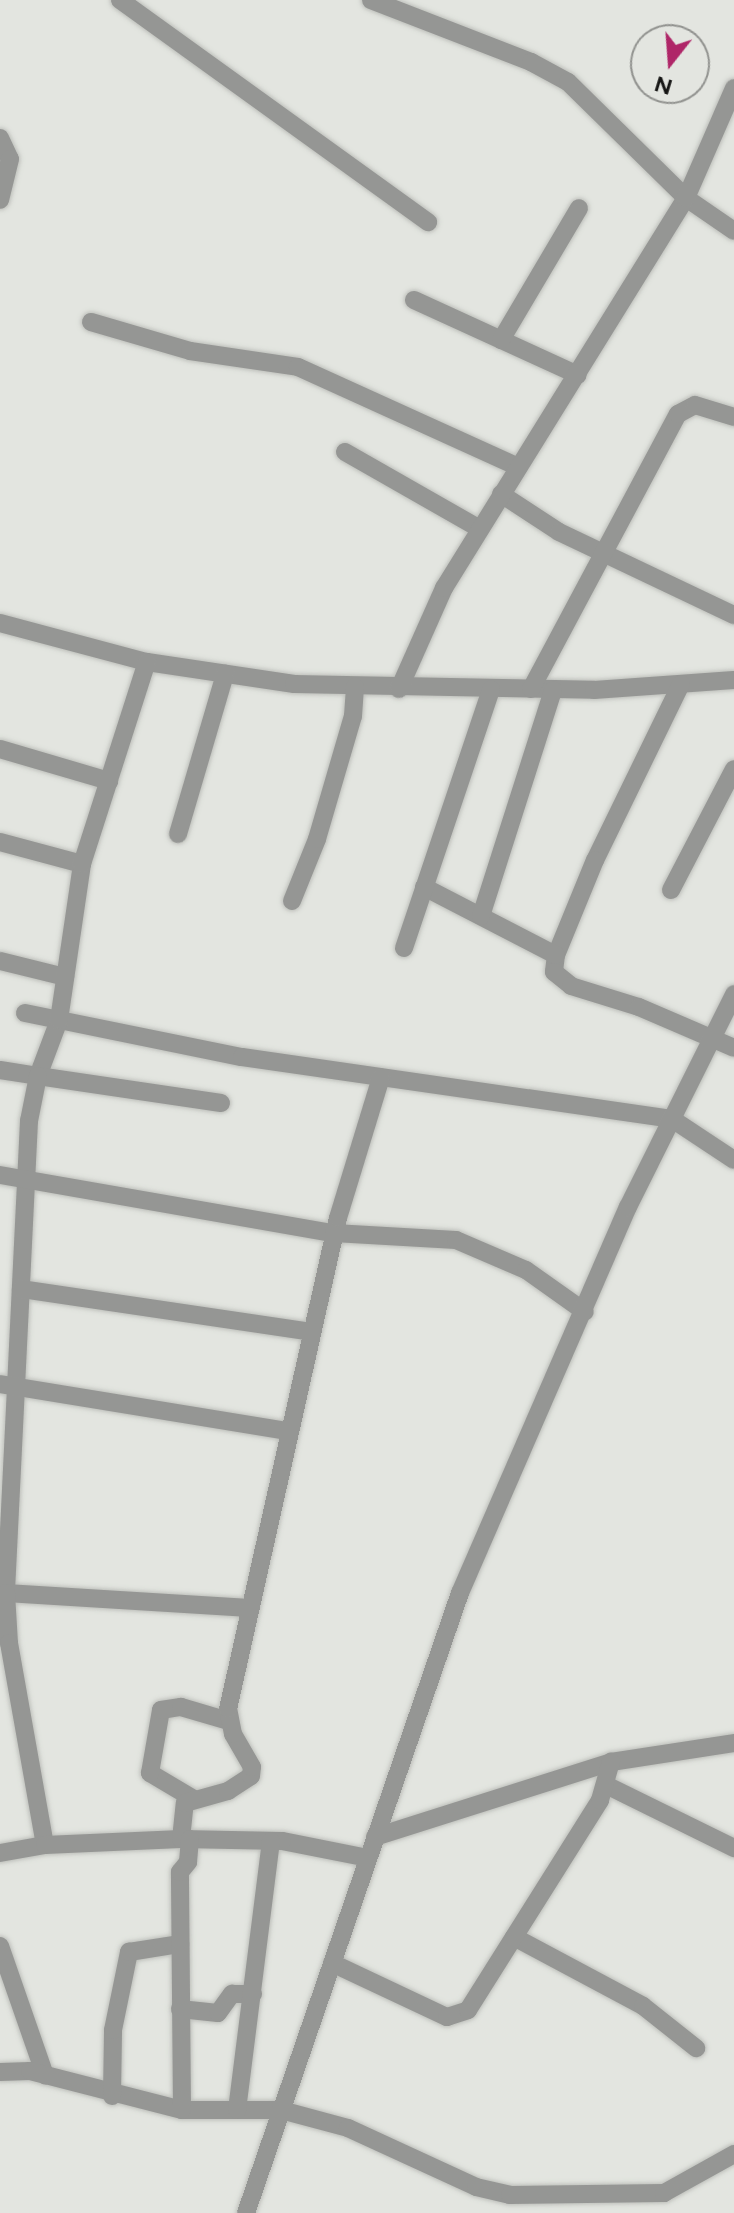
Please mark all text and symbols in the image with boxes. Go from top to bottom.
north arrow [630,24,710,104]
text: N [651,70,676,101]

